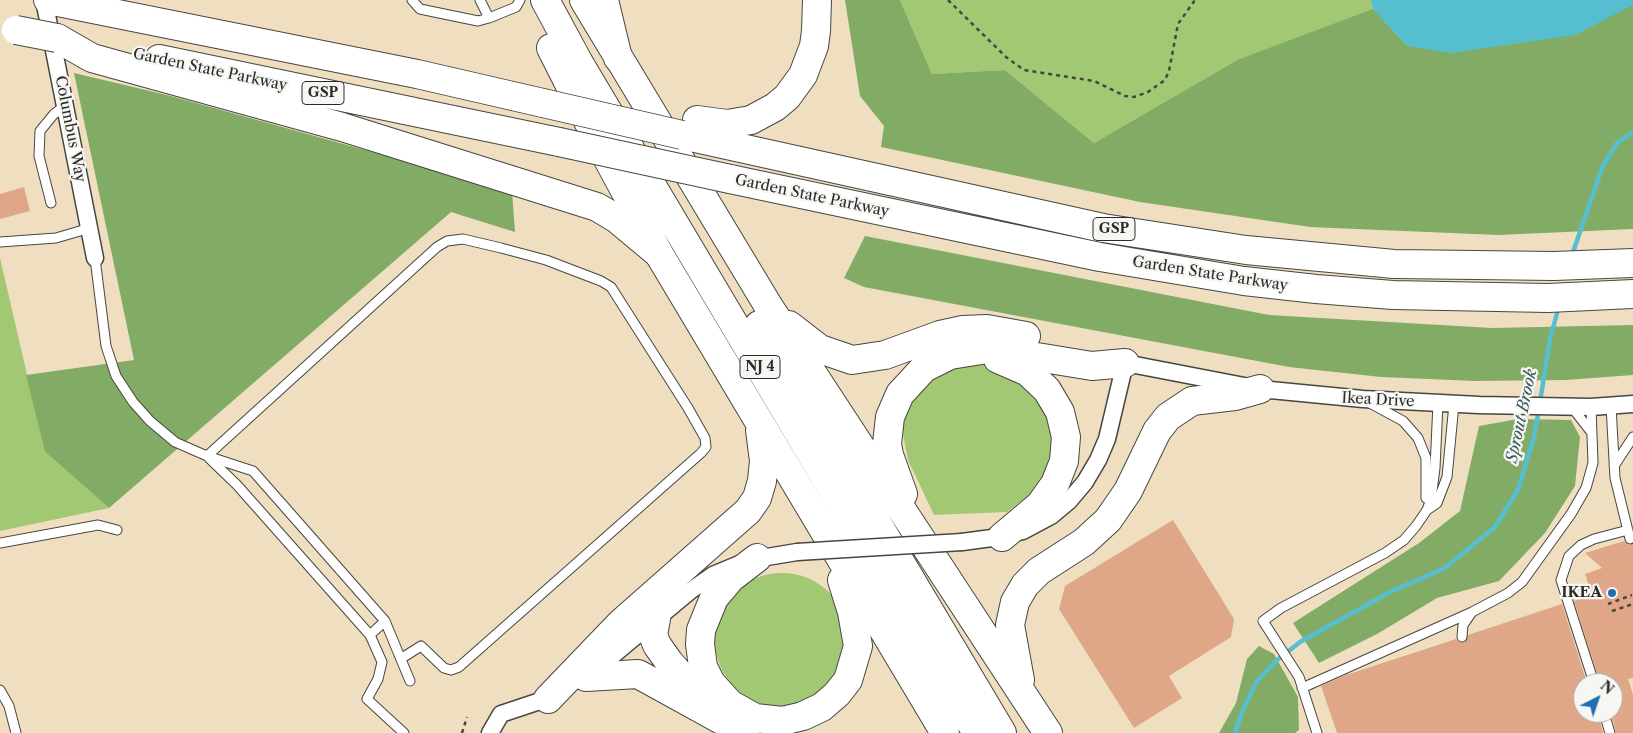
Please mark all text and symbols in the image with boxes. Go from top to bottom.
street label: Garden State Parkway [131,45,289,95]
street label: Columbus Way [51,74,89,184]
road number: GSP [302,82,344,105]
street label: Garden State Parkway [733,171,891,221]
road number: GSP [1093,218,1135,240]
street label: Garden State Parkway [1131,253,1289,295]
road number: NJ 4 [740,356,780,378]
water label: Sprout Brook [1503,367,1541,465]
street label: Ikea Drive [1341,389,1415,411]
place label: IKEA [1561,584,1602,602]
marker: IKEA [1606,587,1618,599]
north arrow [1573,673,1623,723]
text: N [1597,677,1618,698]

